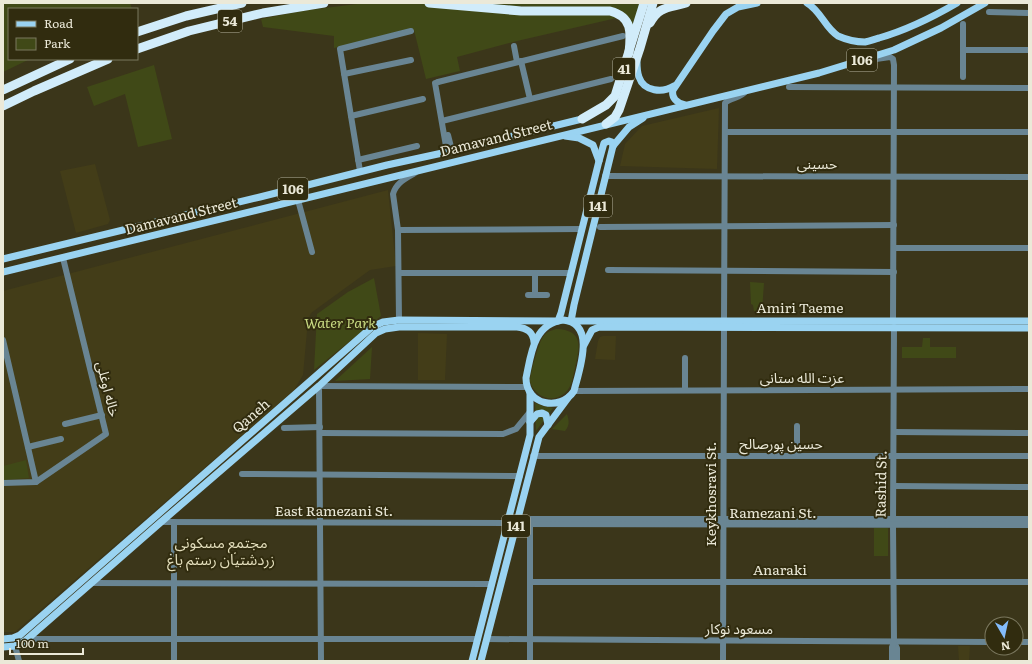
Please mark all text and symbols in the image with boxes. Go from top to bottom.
legend [8,8,138,60]
road number: 54 [218,10,242,32]
text: Road [44,14,74,32]
text: Park [44,34,71,52]
road number: 106 [847,49,877,71]
road number: 41 [613,58,635,80]
street label: Damavand Street [438,113,554,161]
street label: حسینی [797,153,837,173]
road number: 106 [278,178,308,200]
street label: Damavand Street [123,191,239,239]
road number: 141 [584,195,612,217]
street label: Amiri Taeme [756,297,844,317]
park label: Water Park [304,312,376,332]
street label: خاله اوغلی [92,359,126,419]
street label: عزت الله ستانی [760,367,844,387]
street label: Qaneh [227,393,273,437]
street label: حسین پورصالح [739,433,823,455]
street label: Keykhosravi St. [700,442,720,546]
street label: Rashid St. [869,450,891,518]
street label: East Ramezani St. [275,500,393,520]
street label: Ramezani St. [729,502,817,522]
road number: 141 [502,515,530,537]
district label: مجتمع مسکونی زردشتیان رستم باغ [167,530,275,572]
street label: Anaraki [753,559,807,579]
north arrow [984,616,1024,656]
street label: مسعود نوکار [704,618,773,638]
scale bar [10,630,83,656]
text: 100 m [16,634,49,652]
text: N [1000,638,1012,655]

